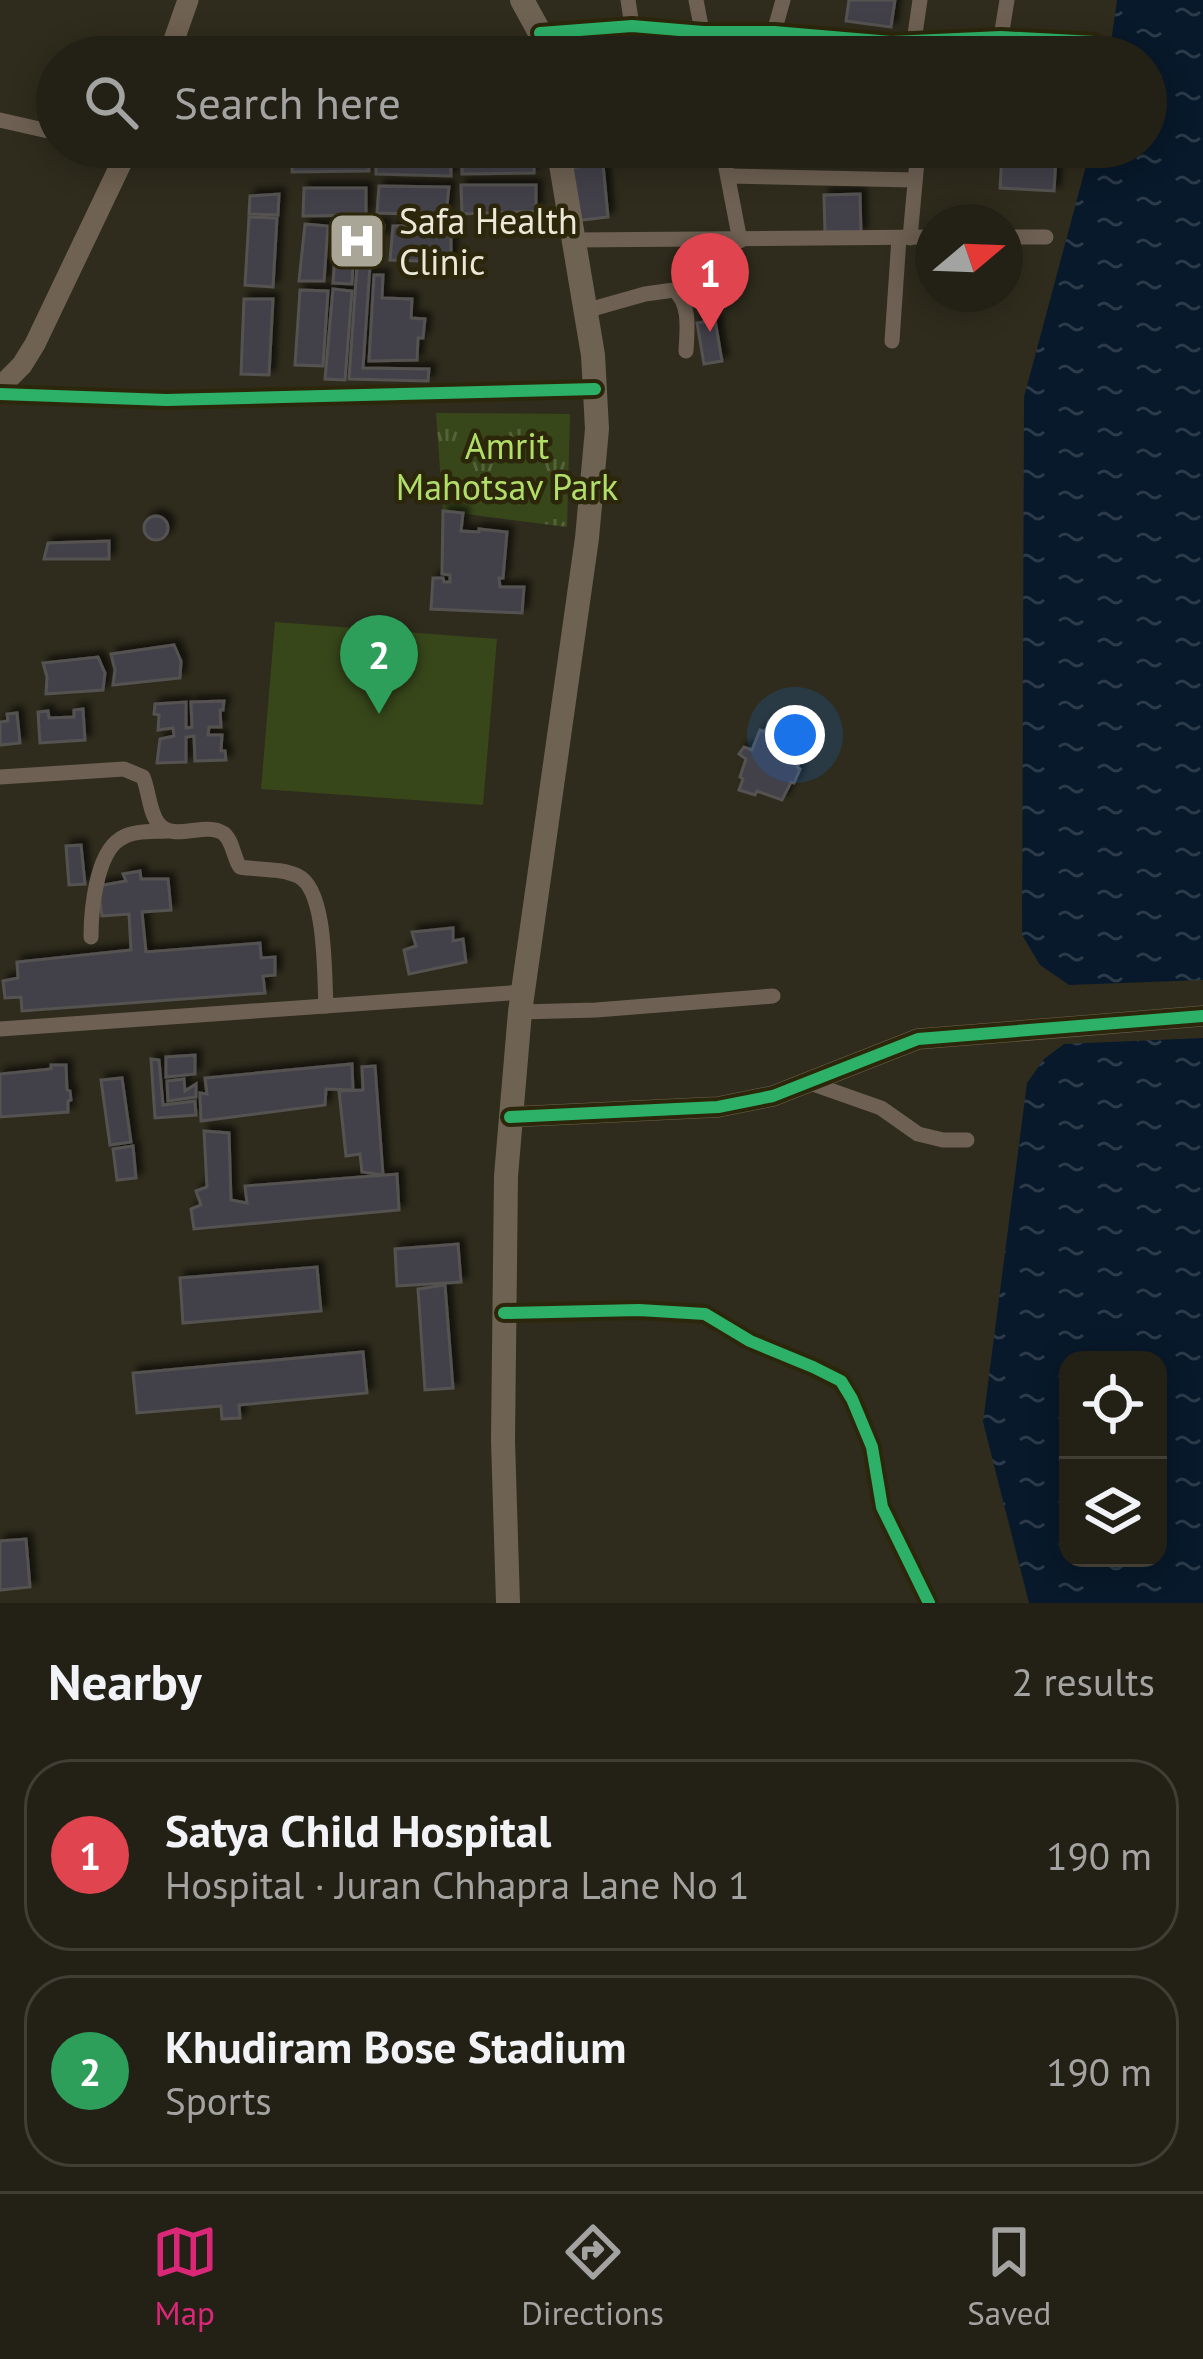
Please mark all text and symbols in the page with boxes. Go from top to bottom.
search box [36,36,1167,168]
icon: search [78,69,144,135]
text: Search here [174,73,401,131]
place label: Safa Health Clinic [399,197,578,285]
north arrow [915,204,1023,312]
hospital icon: Safa Health Clinic [326,210,388,272]
pin: 1 [671,233,749,332]
park label: Amrit Mahotsav Park [396,422,618,510]
pin: 2 [340,615,418,714]
your location [765,705,825,765]
map controls [1059,1351,1167,1567]
button: locate [1059,1351,1167,1459]
button: layers [1059,1459,1167,1567]
text: Nearby [48,1648,202,1714]
text: 2 results [1012,1656,1155,1707]
text: Satya Child Hospital [165,1801,551,1859]
text: 1 [79,1830,101,1881]
text: 190 m [1046,1830,1152,1881]
text: Hospital · Juran Chhapra Lane No 1 [165,1859,750,1910]
text: Khudiram Bose Stadium [165,2017,626,2075]
text: 2 [79,2046,101,2097]
text: 190 m [1046,2046,1152,2097]
text: Sports [165,2075,272,2126]
tab: Map [152,2219,218,2334]
tab: Directions [521,2219,664,2334]
tab: Saved [967,2219,1051,2334]

